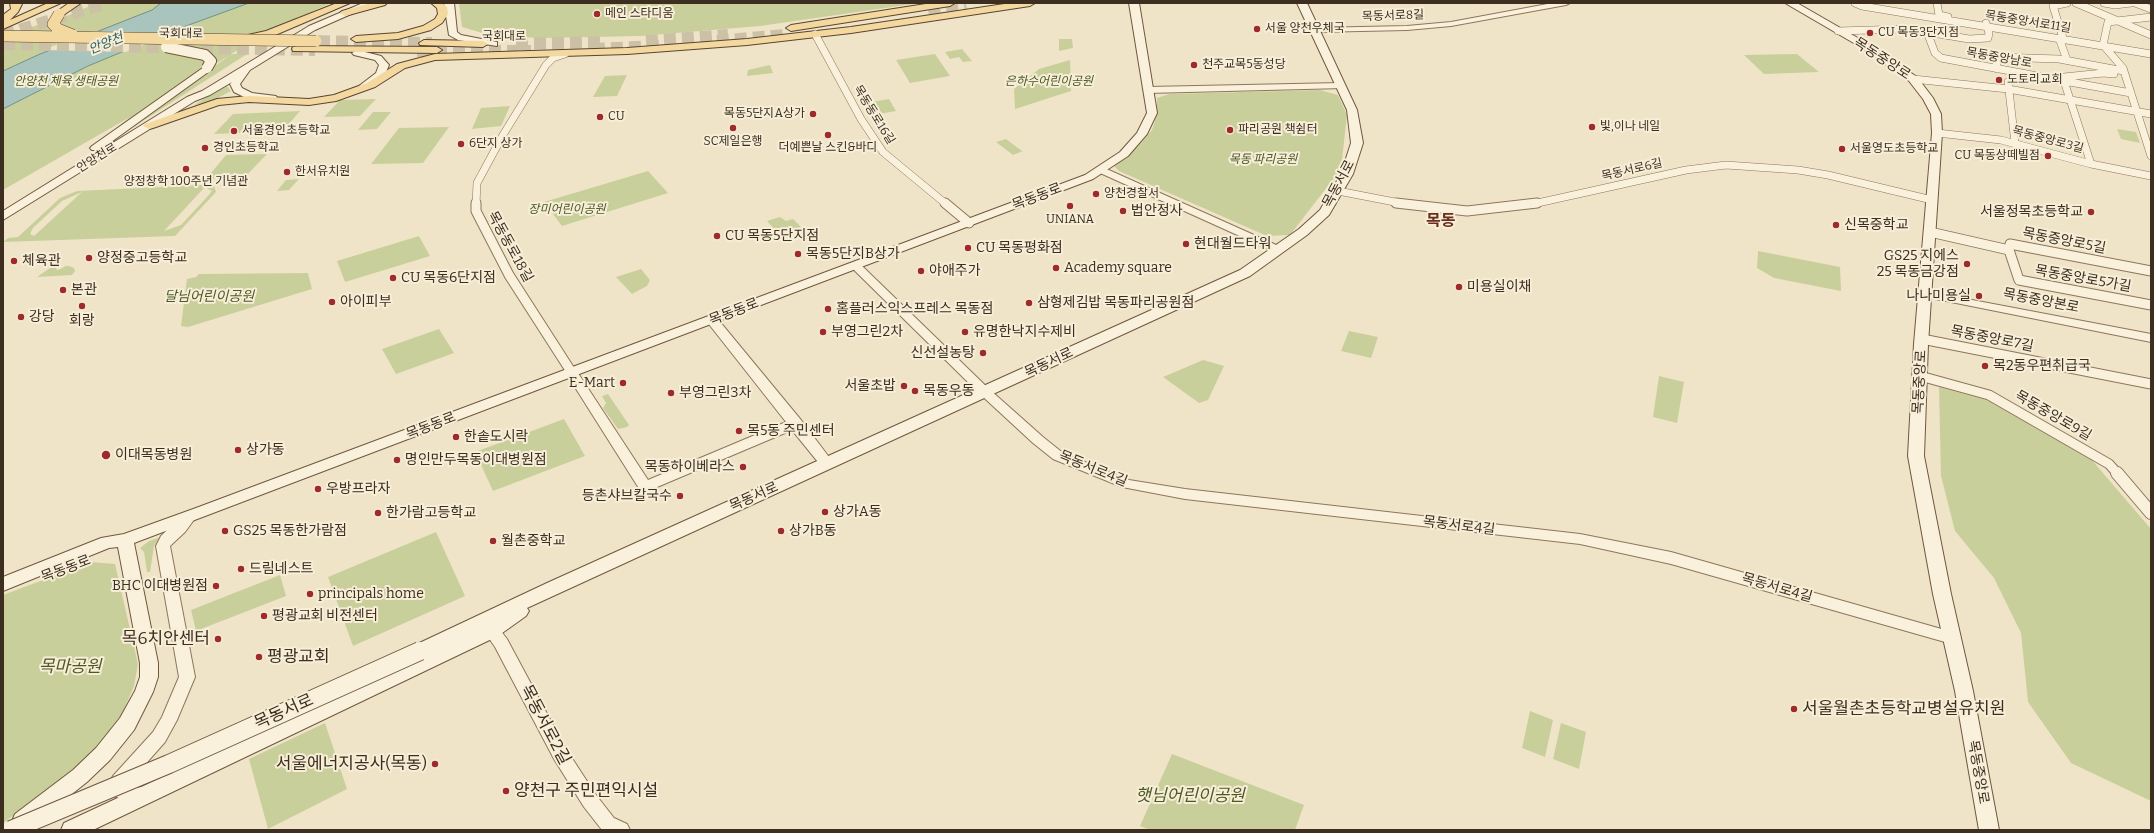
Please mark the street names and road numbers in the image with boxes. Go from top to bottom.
street label: 목동서로8길 [1362,8,1424,24]
street label: 목동중앙서로11길 [1984,8,2072,36]
street label: 국회대로 [159,26,203,42]
street label: 국회대로 [482,30,526,44]
street label: 목동중앙로 [1850,34,1914,84]
street label: 목동중앙남로 [1965,45,2033,71]
street label: 목동동로16길 [850,83,898,147]
street label: 목동중앙로3길 [2011,124,2085,156]
street label: 안양천로 [74,140,120,176]
street label: 목동서로6길 [1600,156,1664,184]
street label: 목동서로 [1319,157,1359,211]
street label: 목동동로 [1010,180,1064,214]
street label: 목동동로18길 [484,209,536,285]
street label: 목동중앙로5길 [2021,225,2107,257]
street label: 목동중앙로5가길 [2033,262,2133,296]
street label: 목동중앙본로 [2001,285,2081,317]
street label: 목동동로 [707,295,761,329]
street label: 목동중앙로7길 [1949,323,2035,355]
street label: 목동서로 [1022,345,1076,381]
street label: 목동중앙로 [1910,349,1930,415]
street label: 목동중앙로9길 [2012,387,2094,445]
street label: 목동동로 [404,409,458,443]
street label: 목동서로4길 [1056,448,1130,490]
street label: 목동서로 [727,479,781,515]
street label: 목동서로4길 [1422,513,1496,539]
street label: 목동동로 [39,552,93,586]
street label: 목동서로4길 [1740,570,1814,606]
street label: 목동서로2길 [515,682,575,768]
street label: 목동서로 [251,690,317,734]
street label: 목동중앙로 [1964,739,1992,805]

